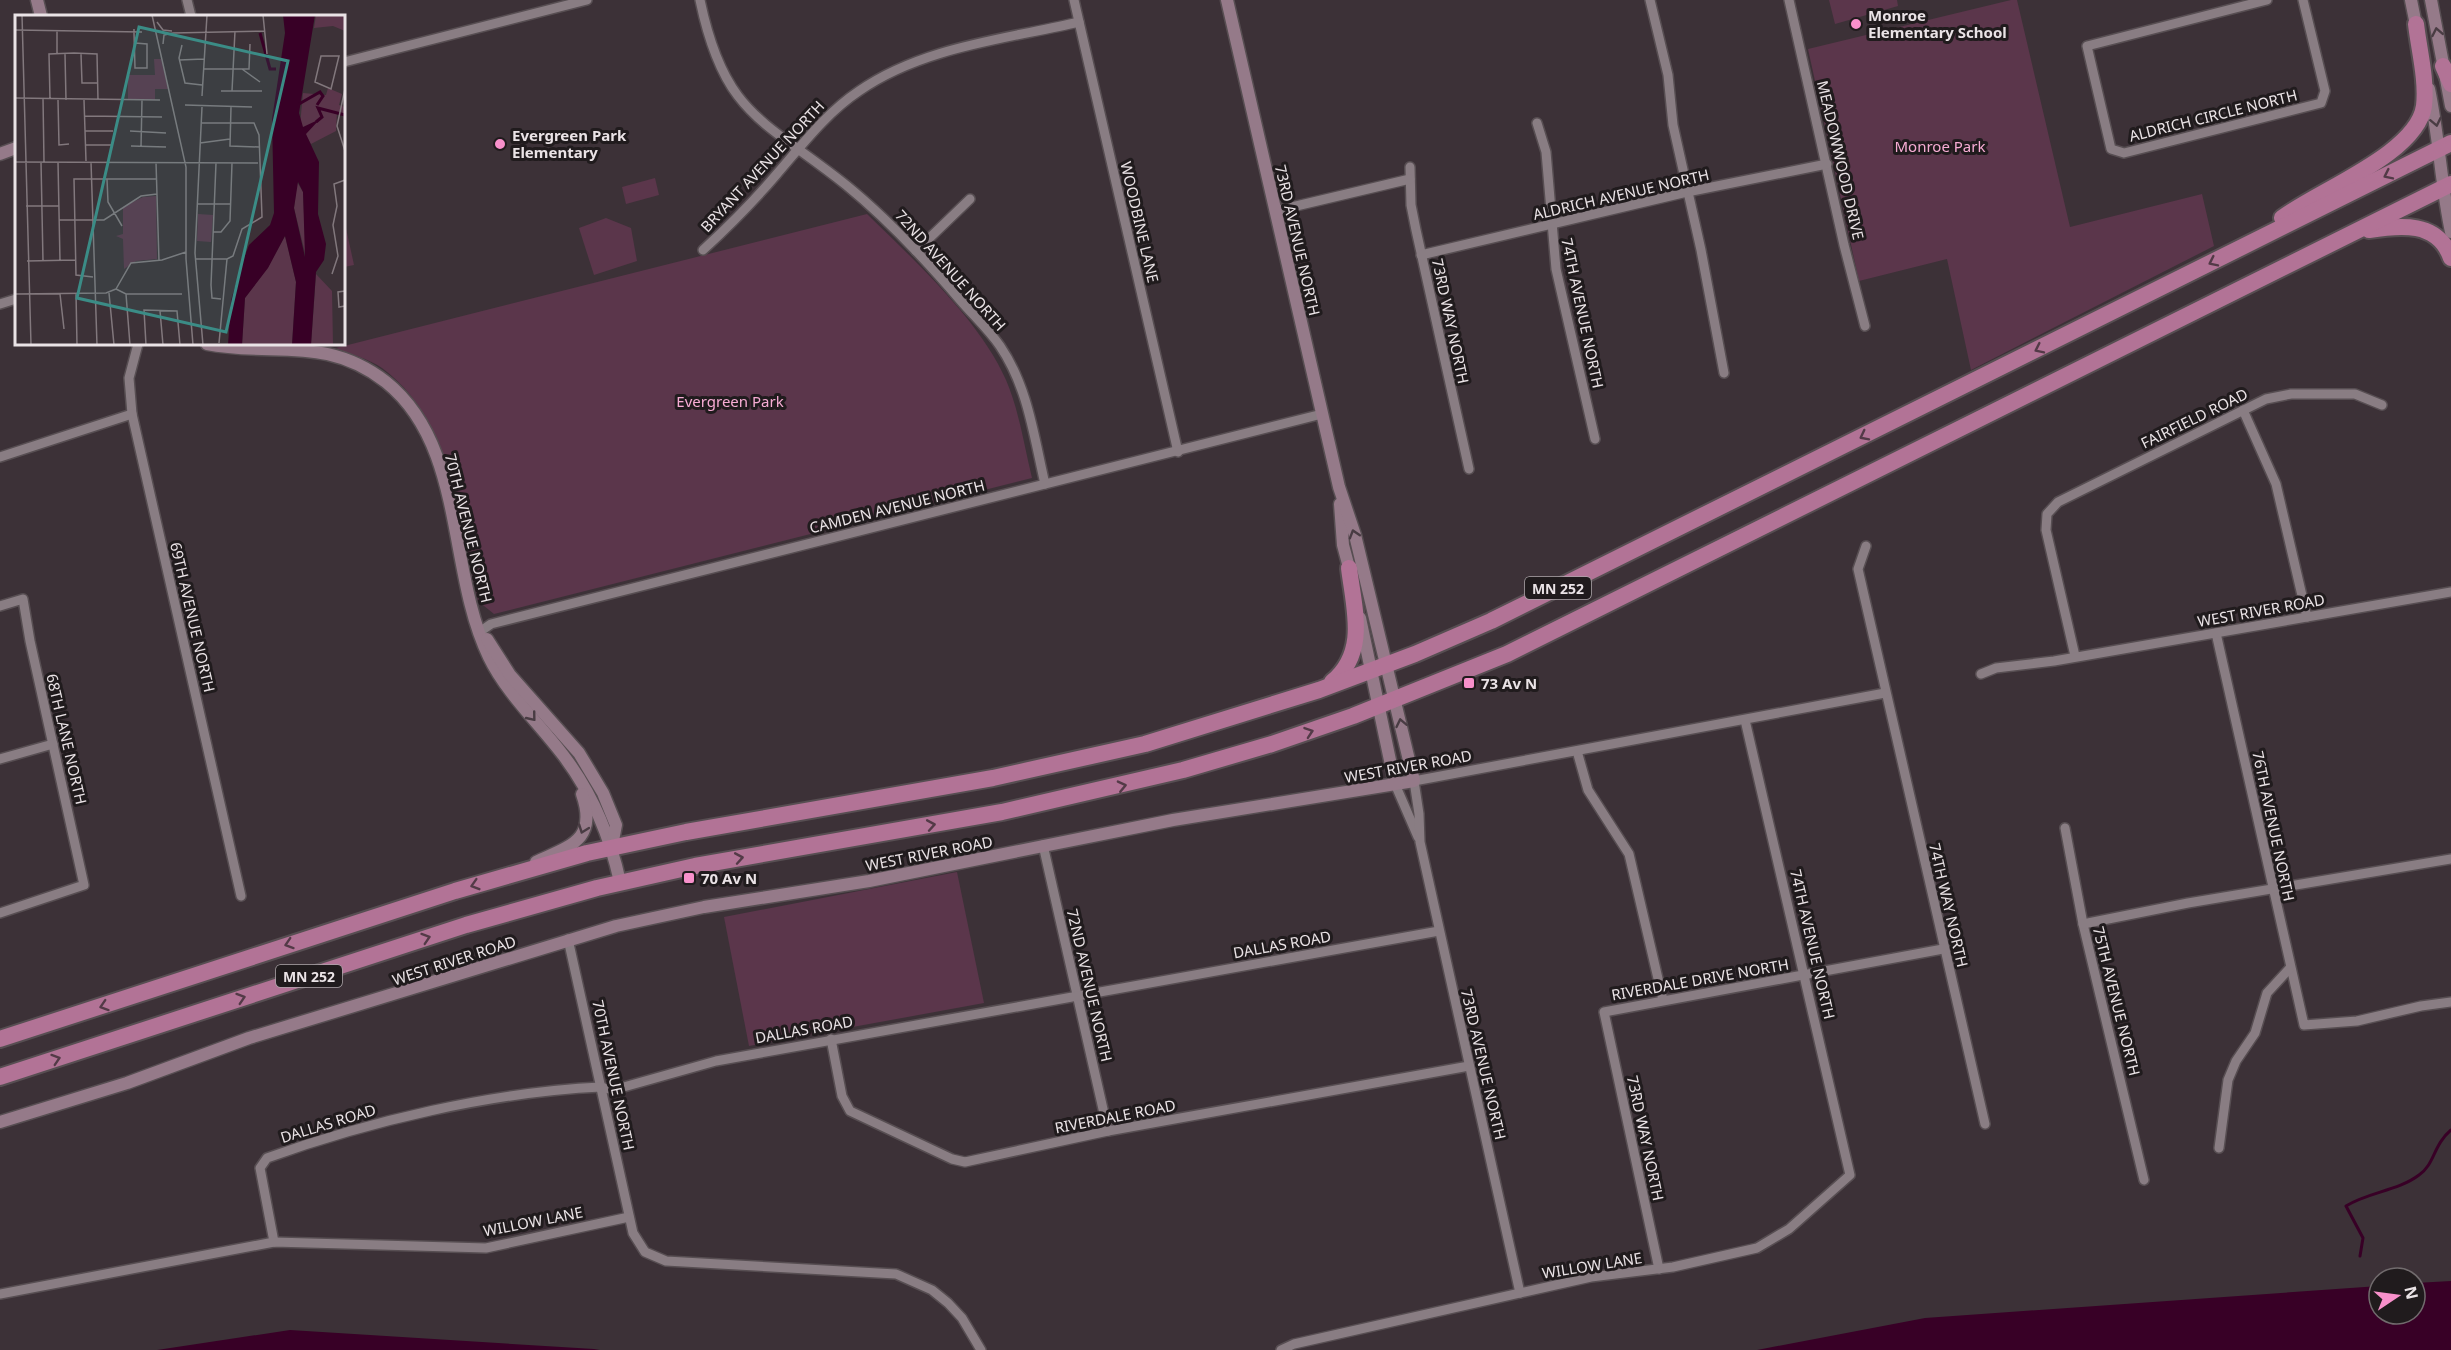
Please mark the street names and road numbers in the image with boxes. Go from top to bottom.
street label: MEADOWWOOD DRIVE [1813,78,1869,242]
street label: ALDRICH CIRCLE NORTH [2127,84,2299,146]
street label: BRYANT AVENUE NORTH [696,96,828,236]
street label: WOODBINE LANE [1116,159,1164,285]
street label: 73RD AVENUE NORTH [1271,163,1325,317]
street label: ALDRICH AVENUE NORTH [1531,164,1711,224]
street label: 72ND AVENUE NORTH [891,205,1011,335]
street label: 74TH AVENUE NORTH [1557,236,1609,390]
street label: 73RD WAY NORTH [1428,256,1474,386]
street label: FAIRFIELD ROAD [2137,383,2251,453]
street label: 70TH AVENUE NORTH [441,451,497,605]
street label: CAMDEN AVENUE NORTH [807,475,987,537]
street label: 69TH AVENUE NORTH [166,540,220,694]
road number: MN 252 [1525,577,1591,599]
street label: WEST RIVER ROAD [2196,589,2326,631]
street label: 68TH LANE NORTH [42,672,92,806]
street label: WEST RIVER ROAD [1343,745,1473,787]
street label: 76TH AVENUE NORTH [2248,749,2300,903]
street label: WEST RIVER ROAD [864,831,994,875]
street label: 74TH WAY NORTH [1925,841,1973,969]
street label: 74TH AVENUE NORTH [1786,867,1840,1021]
street label: 72ND AVENUE NORTH [1063,907,1117,1063]
street label: 75TH AVENUE NORTH [2089,924,2145,1078]
street label: DALLAS ROAD [1232,926,1333,962]
street label: WEST RIVER ROAD [390,931,518,989]
street label: RIVERDALE DRIVE NORTH [1610,954,1790,1004]
road number: MN 252 [276,965,342,987]
street label: 73RD AVENUE NORTH [1457,987,1511,1141]
street label: 70TH AVENUE NORTH [588,998,640,1152]
street label: DALLAS ROAD [754,1011,855,1047]
street label: 73RD WAY NORTH [1623,1073,1669,1203]
street label: RIVERDALE ROAD [1053,1094,1177,1138]
street label: DALLAS ROAD [278,1099,378,1147]
street label: WILLOW LANE [481,1202,585,1240]
street label: WILLOW LANE [1541,1247,1643,1283]

